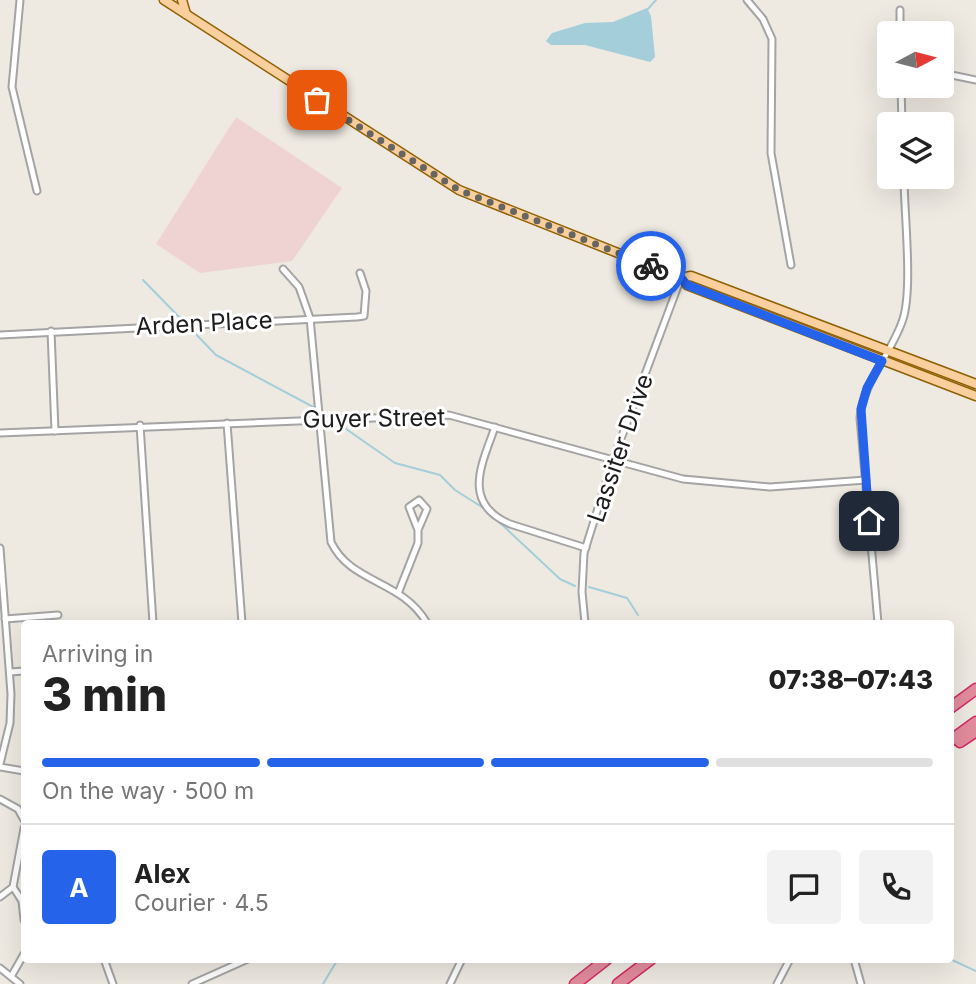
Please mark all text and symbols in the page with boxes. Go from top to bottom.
north arrow [877,21,954,98]
map controls [877,21,954,189]
pin [287,70,347,130]
icon: bag [298,81,336,119]
button: layers [877,112,954,189]
courier [616,231,686,301]
icon: bike [632,247,670,285]
street label: Arden Place [135,305,273,341]
street label: Lassiter Drive [581,370,659,526]
street label: Guyer Street [302,402,446,434]
pin [839,491,899,551]
icon: home [850,502,888,540]
text: Arriving in [42,640,153,668]
text: 07:38–07:43 [769,664,933,695]
text: 3 min [42,666,167,722]
text: On the way · 500 m [42,777,254,805]
button: chat [767,850,841,924]
button: phone [859,850,933,924]
text: Alex [134,858,191,889]
text: A [69,872,89,903]
text: Courier · 4.5 [134,889,269,917]

